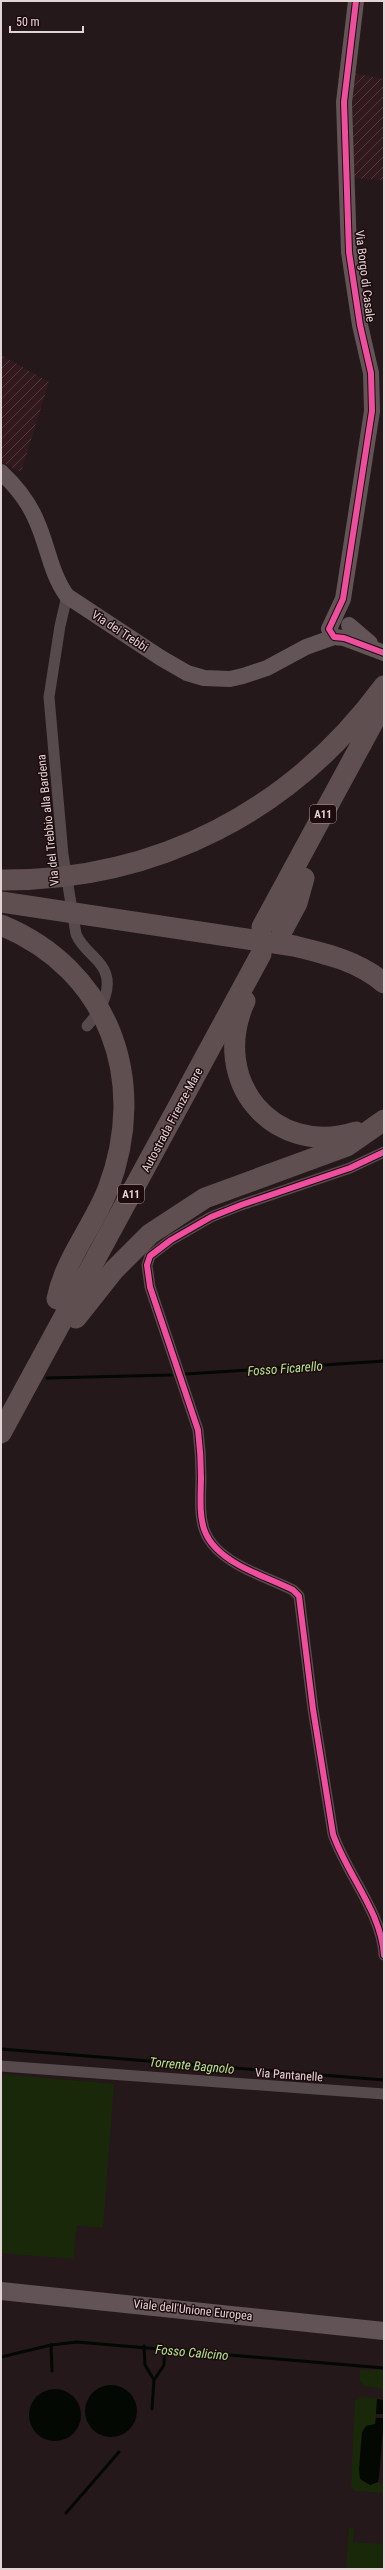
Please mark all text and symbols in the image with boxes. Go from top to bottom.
scale bar [10,8,83,34]
text: 50 m [16,15,40,29]
street label: Via Borgo di Casale [352,229,378,323]
street label: Via dei Trebbi [89,608,151,654]
street label: Via del Trebbio alla Bardena [34,753,62,886]
road number: A11 [310,805,336,823]
street label: Autostrada Firenze-Mare [139,1065,206,1175]
road number: A11 [118,1185,144,1203]
water label: Fosso Ficarello [247,1358,323,1379]
water label: Torrente Bagnolo [149,2054,235,2077]
street label: Via Pantanelle [255,2066,324,2084]
street label: Viale dell'Unione Europea [133,2297,253,2323]
water label: Fosso Calicino [155,2342,229,2363]

